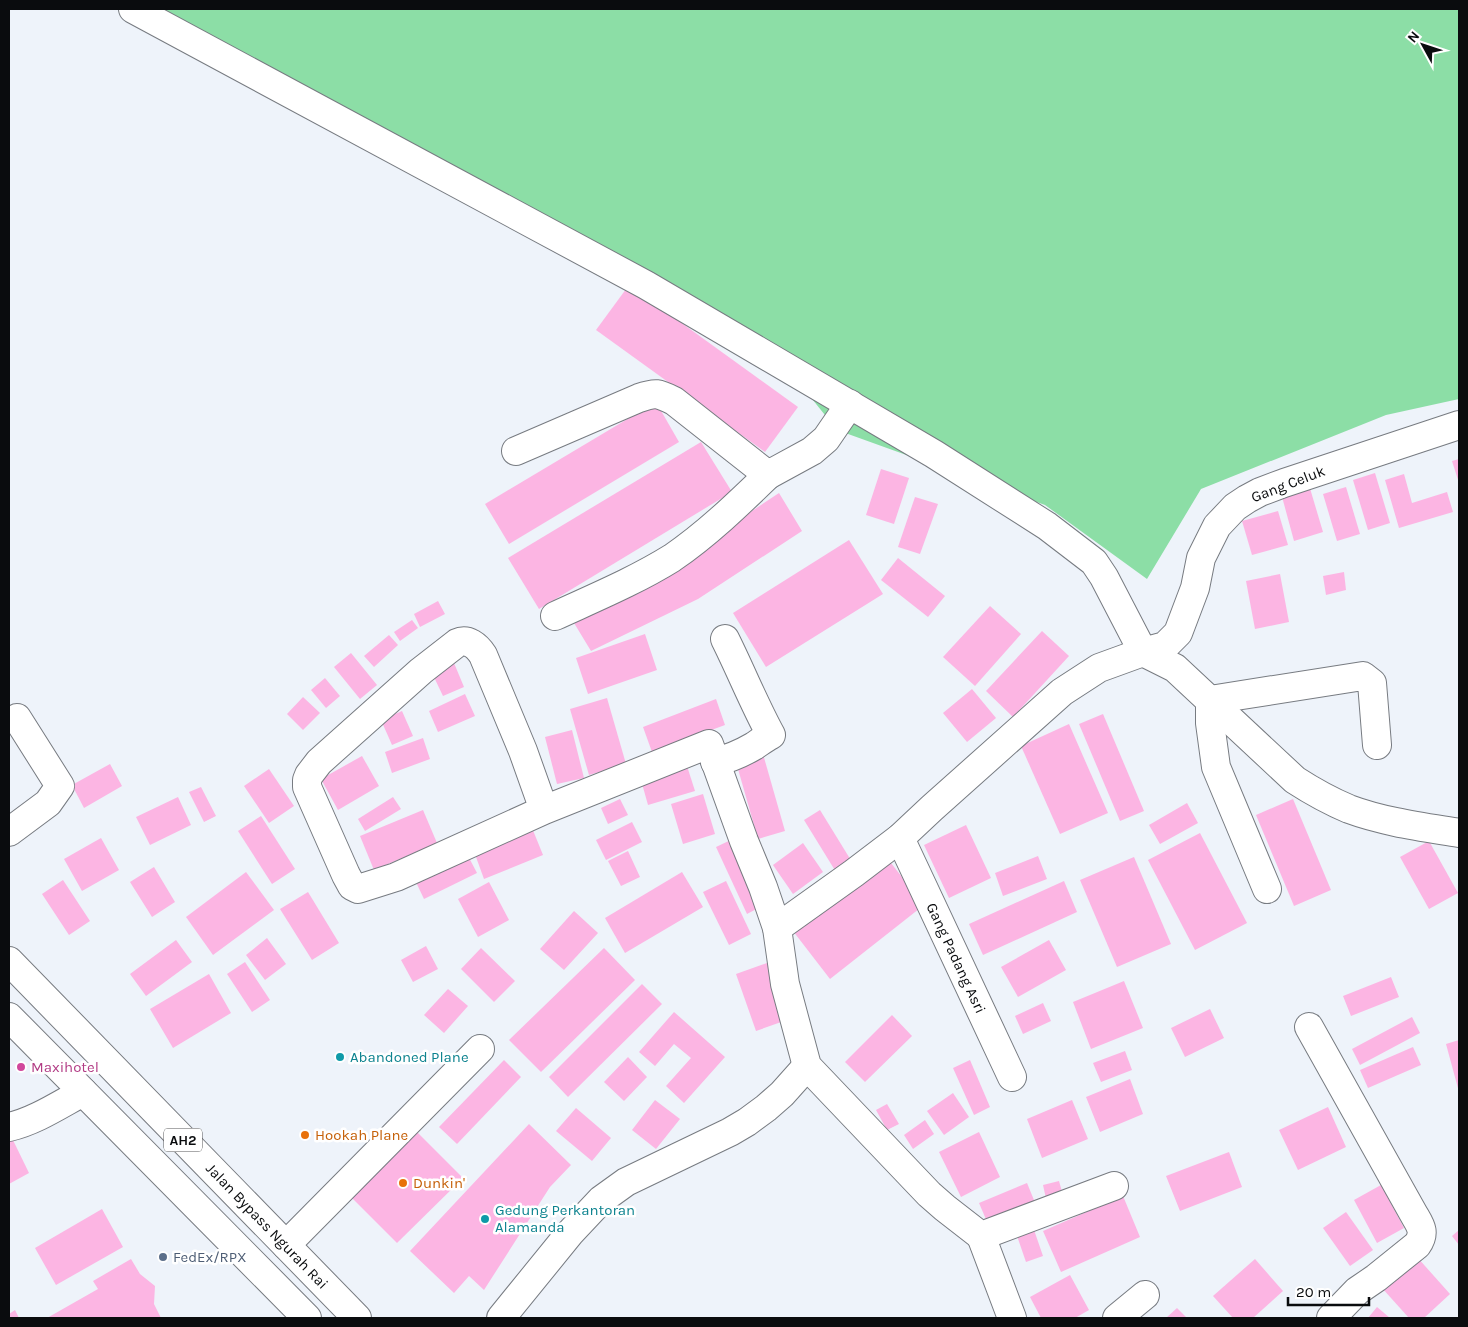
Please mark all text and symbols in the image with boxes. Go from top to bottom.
north arrow [1398,20,1448,70]
text: N [1404,28,1423,46]
street label: Gang Celuk [1249,462,1327,506]
street label: Gang Padang Asri [922,900,990,1016]
place label: Abandoned Plane [350,1048,469,1066]
marker: Abandoned Plane [334,1051,346,1063]
place label: Maxihotel [31,1058,99,1076]
marker: Maxihotel [15,1061,27,1073]
place label: Hookah Plane [315,1126,408,1144]
road number: AH2 [164,1128,202,1152]
marker: Hookah Plane [299,1129,311,1141]
street label: Jalan Bypass Ngurah Rai [202,1159,332,1293]
place label: Dunkin' [413,1174,465,1192]
marker: Dunkin' [397,1177,409,1189]
place label: Gedung Perkantoran Alamanda [495,1201,635,1236]
marker: Gedung Perkantoran Alamanda [479,1213,491,1225]
place label: FedEx/RPX [173,1248,247,1266]
marker: FedEx/RPX [157,1251,169,1263]
scale bar [1288,1274,1369,1306]
text: 20 m [1296,1283,1331,1301]

